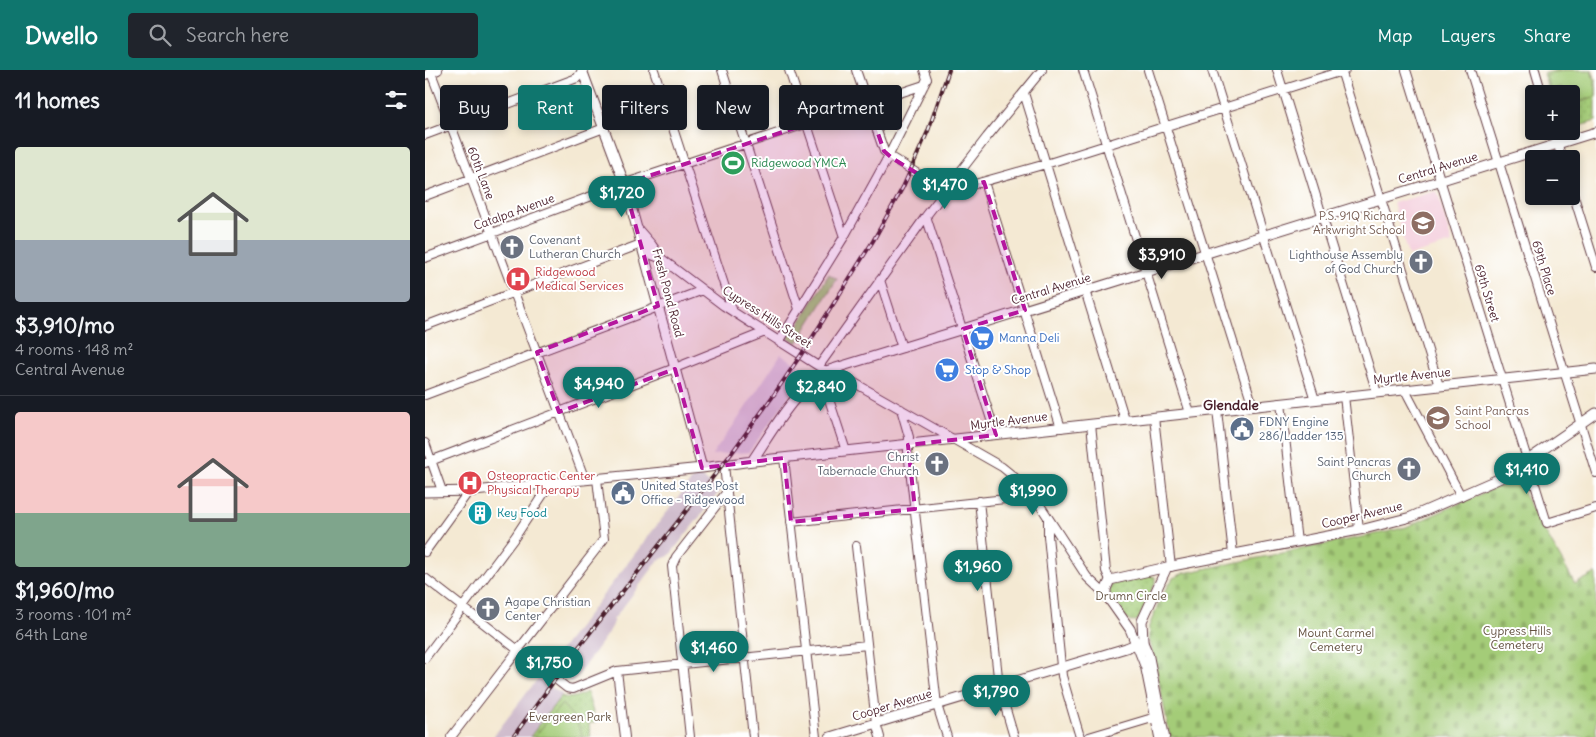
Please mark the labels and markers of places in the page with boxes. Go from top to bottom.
sports icon: Ridgewood YMCA [720,150,746,176]
place label: Ridgewood YMCA [751,155,847,170]
pin: $1,470 [904,168,986,210]
pin: $1,720 [581,176,663,218]
place label: P.S. 91Q Richard Arkwright School [1313,208,1405,237]
school or university icon: P.S. 91Q Richard Arkwright School [1410,210,1436,236]
place label: Covenant Lutheran Church [529,232,621,261]
church icon: Covenant Lutheran Church [499,234,525,260]
pin: $3,910 [1121,238,1203,280]
place label: Lighthouse Assembly of God Church [1289,247,1403,276]
church icon: Lighthouse Assembly of God Church [1408,249,1434,275]
place label: Ridgewood Medical Services [535,264,624,293]
hospital icon: Ridgewood Medical Services [505,266,531,292]
supermarket icon: Manna Deli [969,325,995,351]
place label: Manna Deli [999,330,1059,345]
supermarket icon: Stop & Shop [934,357,960,383]
place label: Stop & Shop [965,362,1031,377]
pin: $4,940 [558,366,640,409]
pin: $2,840 [780,370,862,412]
place label: Saint Pancras School [1455,403,1529,432]
school or university icon: Saint Pancras School [1425,405,1451,431]
place label: FDNY Engine 286/Ladder 135 [1259,414,1344,443]
public building icon: FDNY Engine 286/Ladder 135 [1229,416,1255,442]
place label: Christ Tabernacle Church [817,449,919,478]
church icon: Christ Tabernacle Church [924,451,950,477]
pin: $1,410 [1486,452,1568,495]
place label: Saint Pancras Church [1317,454,1391,483]
church icon: Saint Pancras Church [1396,456,1422,482]
place label: Osteopractic Center Physical Therapy [487,468,595,497]
hospital icon: Osteopractic Center Physical Therapy [457,470,483,496]
pin: $1,990 [992,474,1074,516]
place label: United States Post Office - Ridgewood [641,478,745,507]
public building icon: United States Post Office - Ridgewood [610,480,636,506]
building icon: Key Food [467,500,493,526]
place label: Key Food [497,505,547,520]
pin: $1,960 [937,550,1019,592]
place label: Agape Christian Center [505,594,591,623]
church icon: Agape Christian Center [475,596,501,622]
pin: $1,460 [673,630,755,673]
pin: $1,750 [508,646,590,688]
pin: $1,790 [955,674,1037,717]

